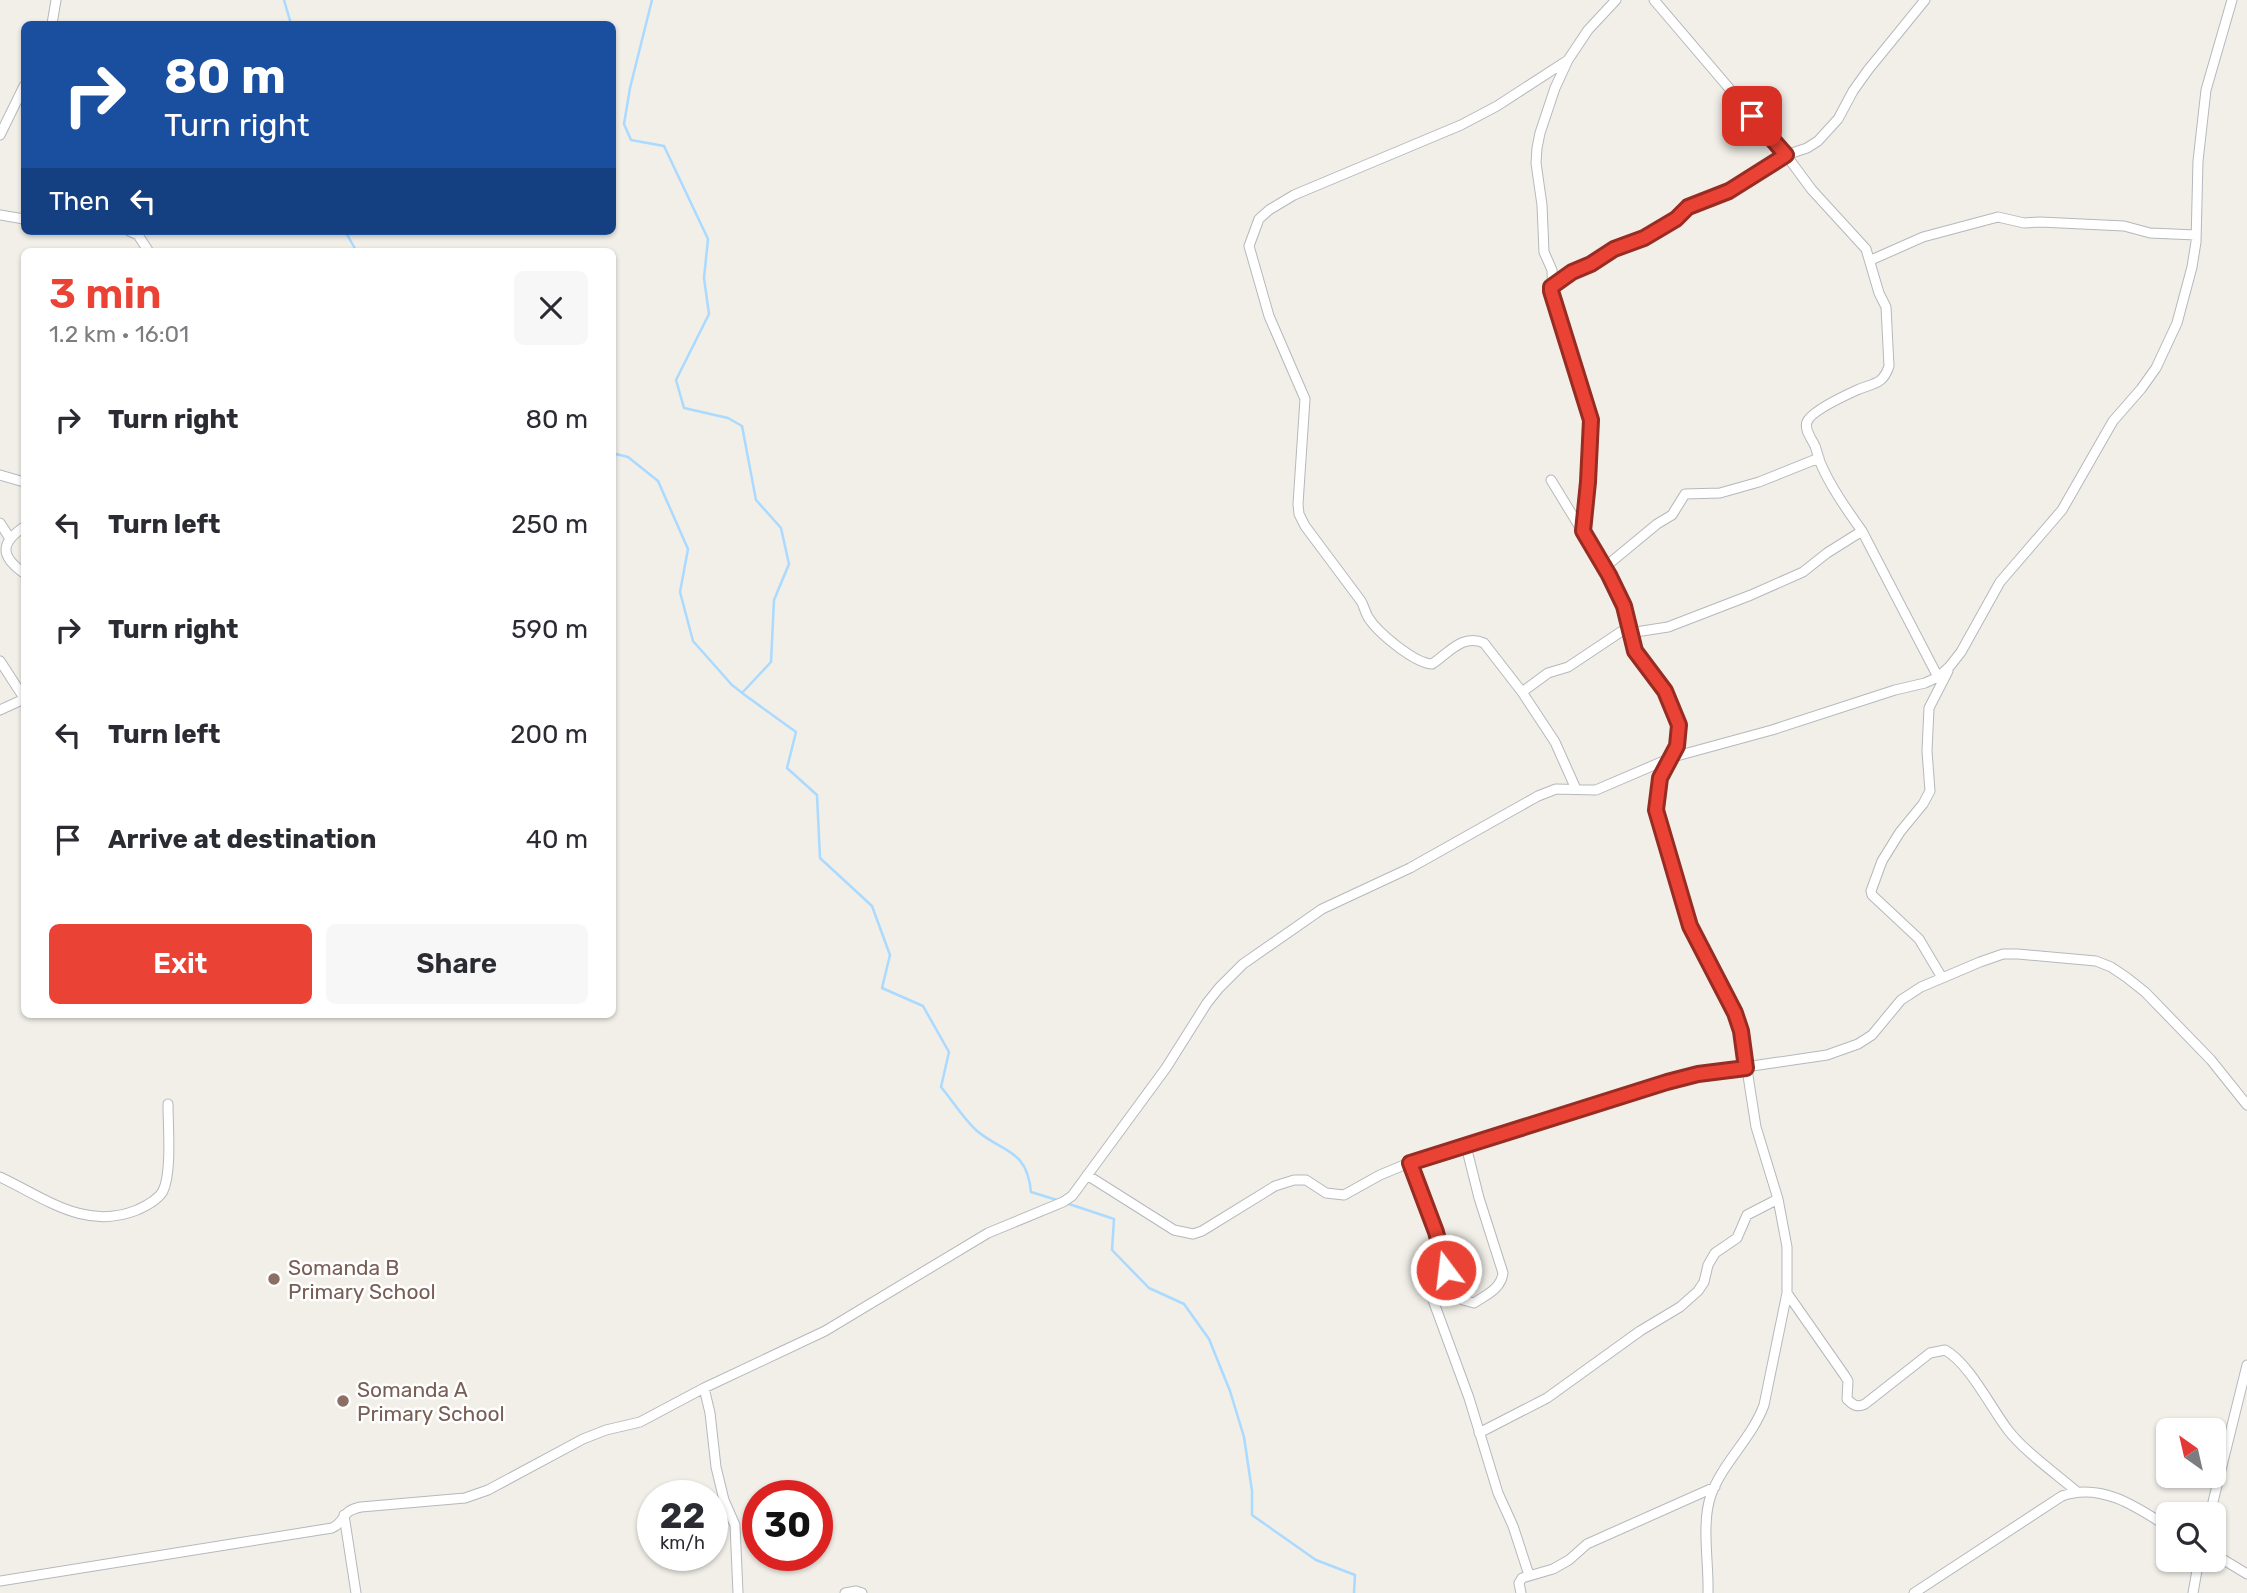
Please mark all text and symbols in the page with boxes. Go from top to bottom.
text: 80 m [164,47,286,105]
icon: right [49,49,140,140]
pin [1722,86,1782,146]
icon: arrive [1733,97,1771,135]
text: Turn right [164,106,309,144]
icon: left [124,182,162,220]
text: Then [49,186,110,217]
text: 3 min [49,269,162,319]
button: close [514,271,588,345]
text: 1.2 km · 16:01 [49,320,189,348]
icon: right [49,401,87,439]
text: Turn right [108,404,238,435]
text: 80 m [525,404,588,435]
icon: left [49,506,87,544]
text: Turn left [108,509,220,540]
text: 250 m [511,509,588,540]
icon: right [49,611,87,649]
text: Turn right [108,614,238,645]
text: 590 m [511,614,588,645]
icon: left [49,716,87,754]
text: Turn left [108,719,220,750]
text: 200 m [510,719,588,750]
icon: arrive [49,821,87,859]
text: Arrive at destination [108,824,376,855]
text: 40 m [526,824,588,855]
button: Exit [49,924,312,1004]
button: Share [326,924,588,1004]
position arrow [1409,1233,1483,1307]
place label: Somanda B Primary School [288,1255,436,1304]
marker: Somanda B Primary School [266,1271,282,1287]
place label: Somanda A Primary School [357,1377,505,1426]
marker: Somanda A Primary School [335,1393,351,1409]
north arrow [2156,1418,2226,1488]
map controls [2156,1418,2226,1572]
speed limit sign: 30 [742,1480,833,1571]
text: 22 [660,1495,705,1537]
button: search [2156,1502,2226,1572]
text: km/h [660,1532,705,1554]

